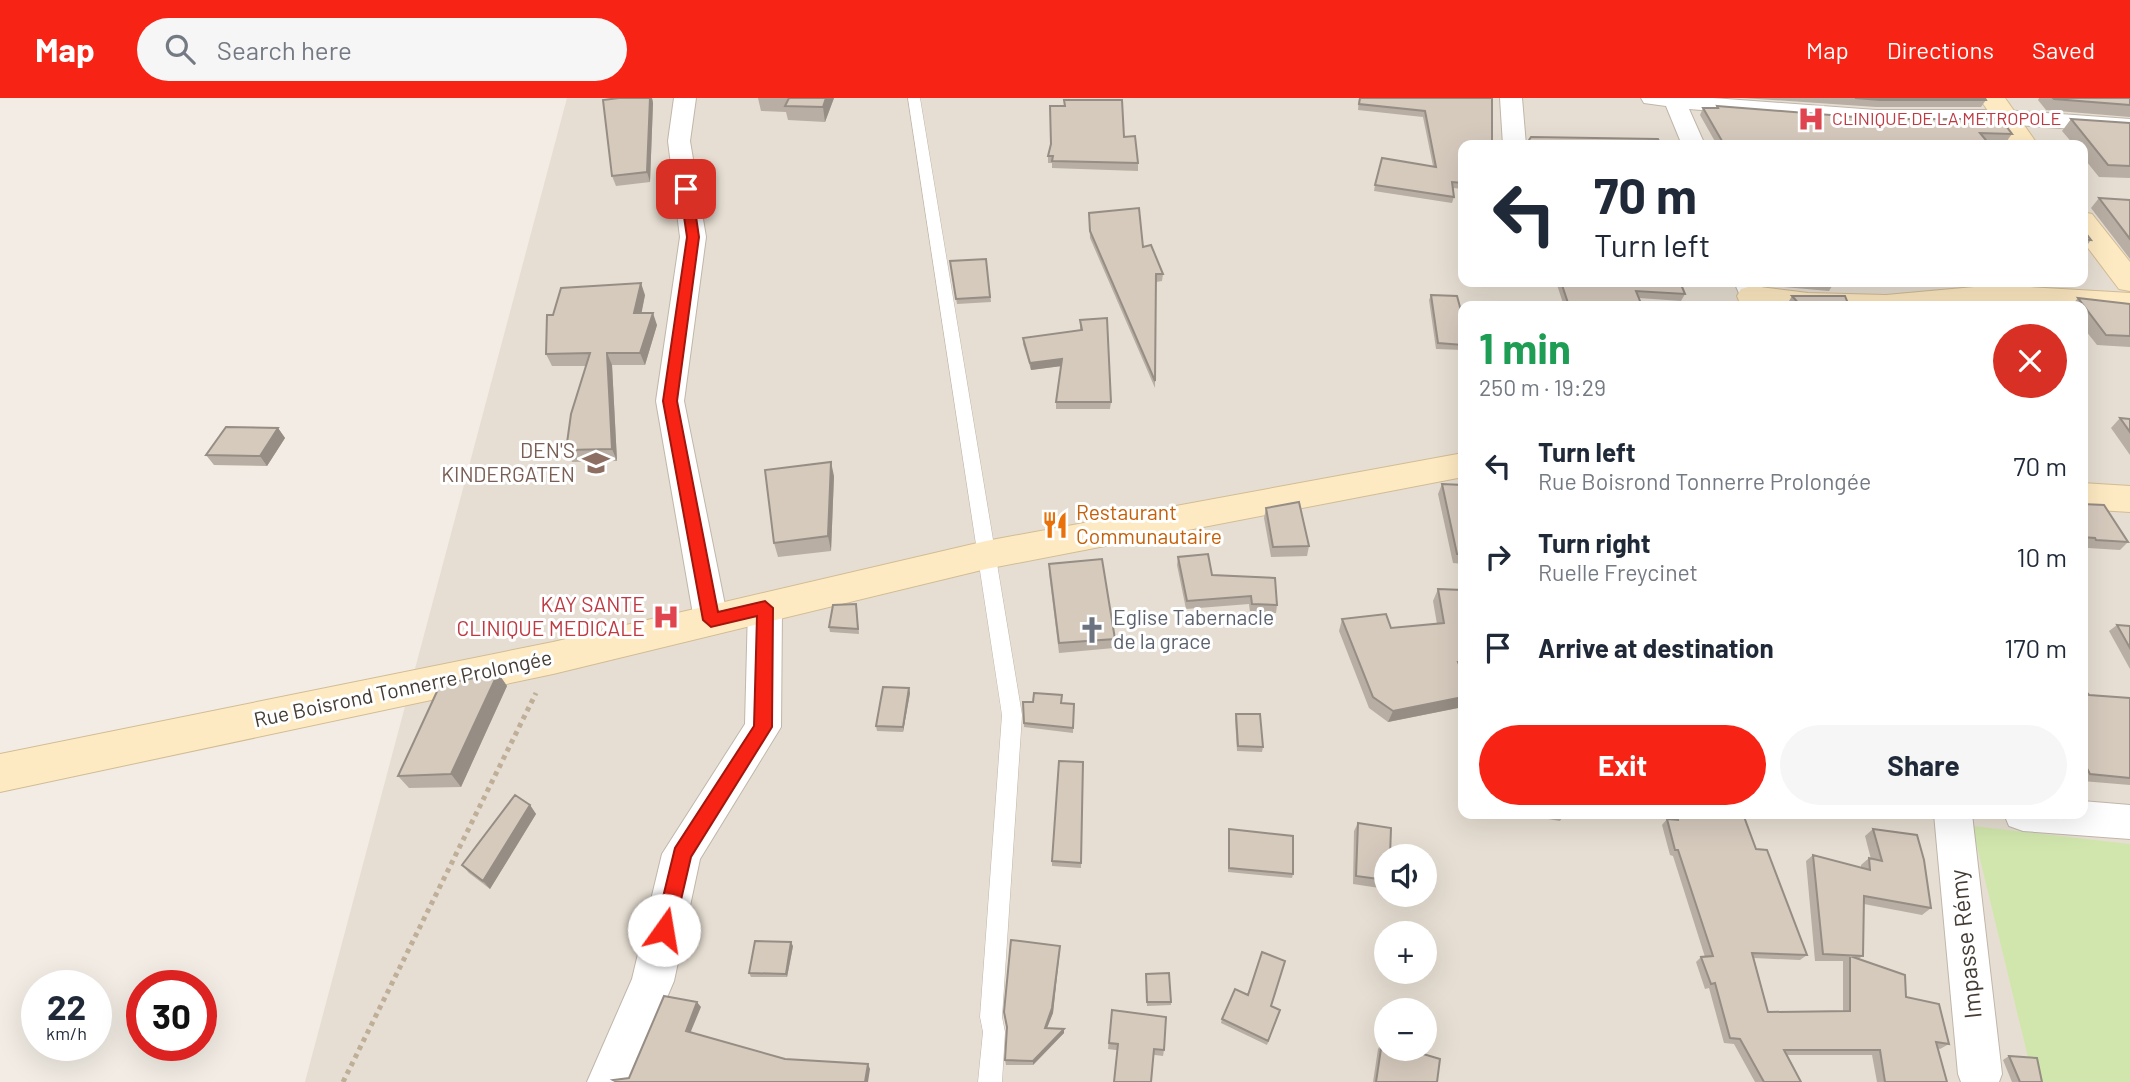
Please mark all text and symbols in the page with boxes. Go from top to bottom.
search box [137,18,627,81]
text: Map [35,29,95,69]
icon: search [161,30,199,68]
text: Search here [217,34,352,65]
text: Map [1806,35,1849,64]
text: Directions [1887,35,1994,64]
text: Saved [2032,35,2095,64]
hospital icon: CLINIQUE DE LA METROPOLE [1796,104,1826,134]
place label: CLINIQUE DE LA METROPOLE [1832,107,2061,129]
pin [656,159,716,219]
text: 70 m [1594,165,1697,224]
icon: left [1479,168,1570,259]
icon: arrive [667,170,705,208]
text: Turn left [1594,225,1711,263]
text: 1 min [1479,322,1571,372]
button: close [1993,324,2067,398]
text: 250 m · 19:29 [1479,373,1606,401]
text: Turn left [1538,436,1636,467]
place label: DEN'S KINDERGATEN [441,437,575,486]
icon: left [1479,447,1517,485]
school or university icon: DEN'S KINDERGATEN [581,448,611,478]
text: 70 m [2013,450,2067,481]
text: Rue Boisrond Tonnerre Prolongée [1538,467,1871,495]
place label: Restaurant Communautaire [1076,499,1222,548]
restaurant icon: Restaurant Communautaire [1040,510,1070,540]
text: Turn right [1538,527,1651,558]
icon: right [1479,538,1517,576]
text: 10 m [2017,541,2067,572]
text: Ruelle Freycinet [1538,558,1698,586]
place label: KAY SANTE CLINIQUE MEDICALE [456,591,645,640]
hospital icon: KAY SANTE CLINIQUE MEDICALE [651,602,681,632]
place label: Eglise Tabernacle de la grace [1113,604,1274,653]
church icon: Eglise Tabernacle de la grace [1077,615,1107,645]
icon: arrive [1479,629,1517,667]
text: Arrive at destination [1538,632,1774,663]
text: 170 m [2004,632,2067,663]
street label: Rue Boisrond Tonnerre Prolongée [251,644,554,731]
button: Exit [1479,725,1766,805]
button: Share [1780,725,2067,805]
map controls [1374,844,1437,1061]
button: sound [1374,844,1437,907]
street label: Impasse Rémy [1942,868,1987,1020]
position arrow [627,893,701,967]
button: + [1374,921,1437,984]
speed limit sign: 30 [126,970,217,1061]
text: 22 [47,985,86,1027]
button: − [1374,998,1437,1061]
text: km/h [46,1022,87,1044]

